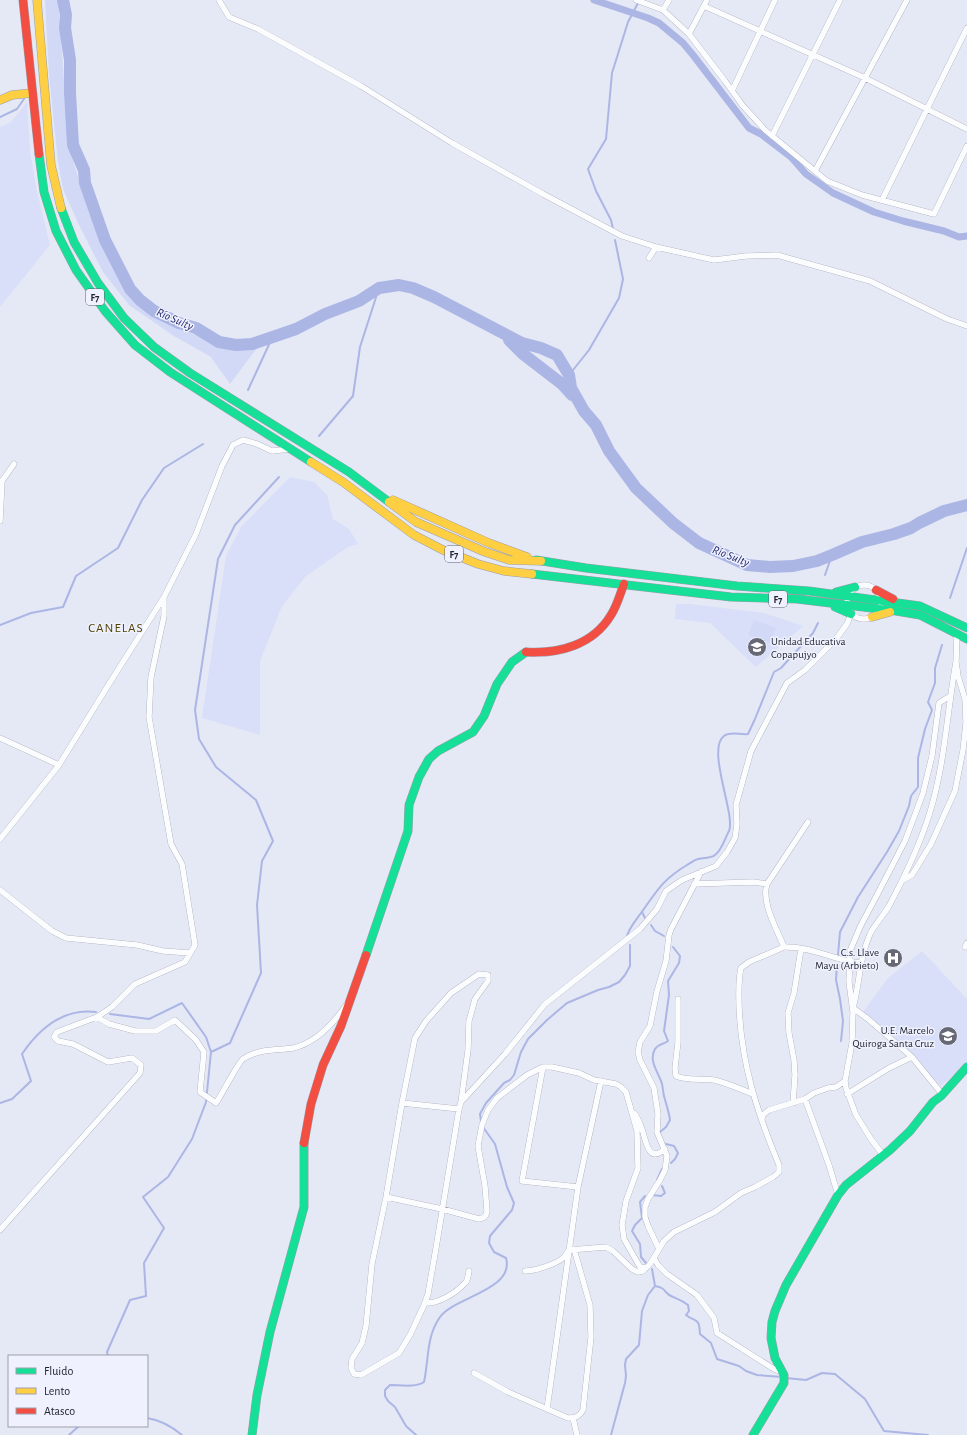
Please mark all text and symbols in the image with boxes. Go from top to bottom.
road number: F7 [86,289,104,305]
water label: Río Sulty [155,306,195,332]
water label: Río Sulty [711,543,751,569]
road number: F7 [445,546,463,562]
road number: F7 [769,591,787,607]
district label: CANELAS [88,622,144,635]
school or university icon: Unidad Educativa Copapujyo [746,636,768,658]
place label: Unidad Educativa Copapujyo [771,636,846,660]
place label: C.s. Llave Mayu (Arbieto) [815,947,879,971]
hospital icon: C.s. Llave Mayu (Arbieto) [882,947,904,969]
place label: U.E. Marcelo Quiroga Santa Cruz [852,1025,934,1049]
school or university icon: U.E. Marcelo Quiroga Santa Cruz [937,1025,959,1047]
legend [8,1355,148,1427]
text: Fluido [44,1365,73,1377]
text: Lento [44,1385,70,1397]
text: Atasco [44,1405,75,1417]

